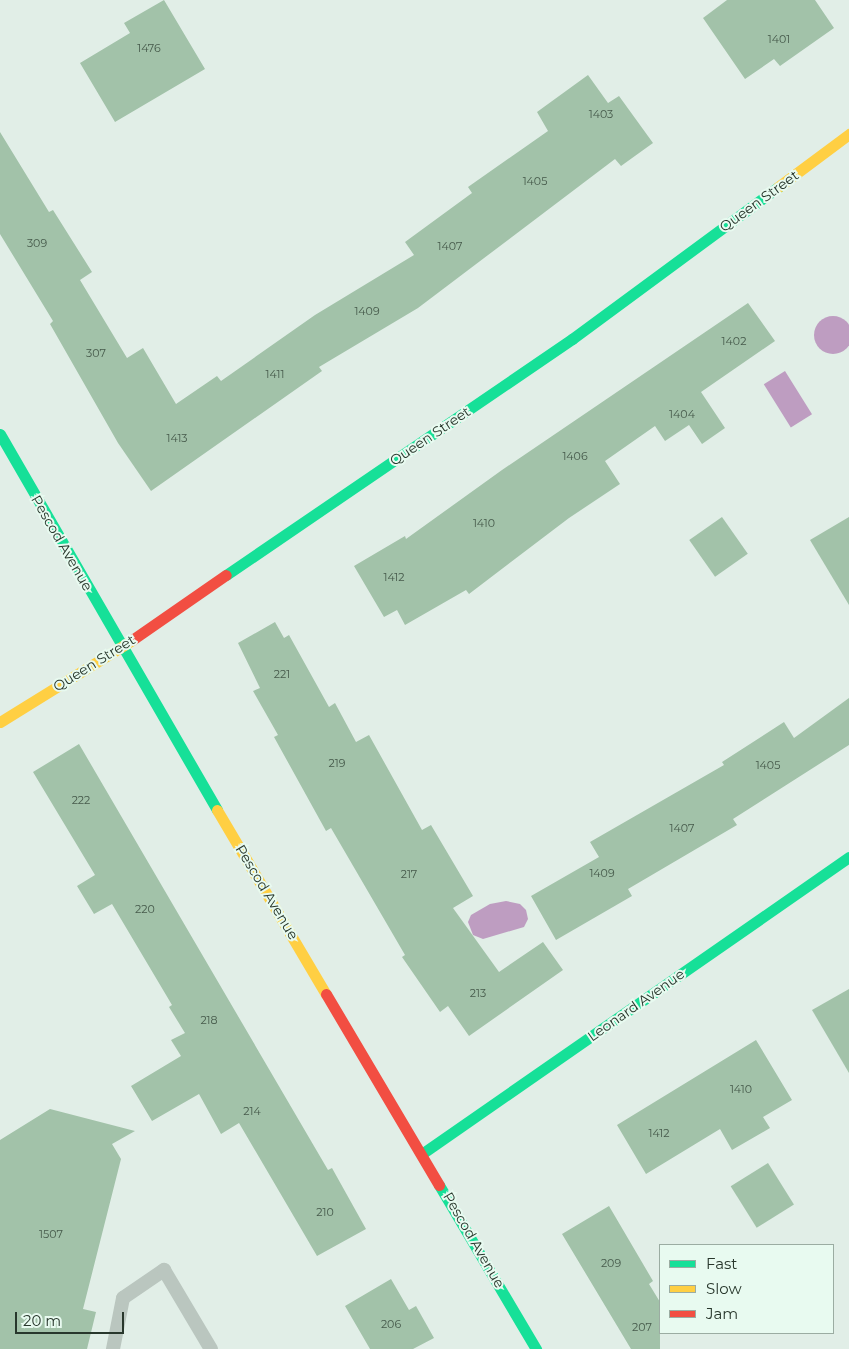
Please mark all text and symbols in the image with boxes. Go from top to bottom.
house number: 1401 [768,32,790,46]
house number: 1476 [137,41,161,55]
house number: 1403 [589,107,613,121]
street label: Queen Street [716,167,802,235]
house number: 1405 [523,174,547,188]
house number: 309 [27,236,47,250]
house number: 1407 [438,239,462,253]
house number: 1409 [354,304,380,318]
house number: 1402 [722,334,746,348]
house number: 307 [86,346,106,360]
house number: 1411 [266,367,284,381]
street label: Queen Street [387,403,473,469]
house number: 1404 [669,407,695,421]
house number: 1413 [166,431,188,445]
house number: 1406 [562,449,588,463]
street label: Pescod Avenue [28,492,96,594]
house number: 1410 [473,516,495,530]
house number: 1412 [383,570,405,584]
street label: Queen Street [50,631,138,695]
house number: 221 [274,667,290,681]
house number: 219 [329,756,345,770]
house number: 1405 [756,758,780,772]
house number: 222 [72,793,90,807]
house number: 1407 [670,821,694,835]
street label: Pescod Avenue [232,842,302,942]
house number: 1409 [589,866,615,880]
house number: 217 [401,867,417,881]
house number: 220 [135,902,155,916]
street label: Leonard Avenue [584,965,688,1045]
house number: 213 [470,986,486,1000]
house number: 218 [200,1013,218,1027]
house number: 1410 [730,1082,752,1096]
house number: 214 [243,1104,261,1118]
house number: 1412 [648,1126,670,1140]
street label: Pescod Avenue [440,1189,508,1291]
house number: 210 [316,1205,334,1219]
house number: 1507 [39,1227,63,1241]
legend [659,1244,834,1334]
text: Fast [706,1254,737,1273]
house number: 209 [601,1256,621,1270]
text: Slow [706,1279,742,1298]
scale bar [18,1302,126,1334]
text: Jam [706,1304,738,1323]
text: 20 m [23,1311,61,1330]
house number: 206 [381,1317,401,1331]
house number: 207 [632,1320,652,1334]

